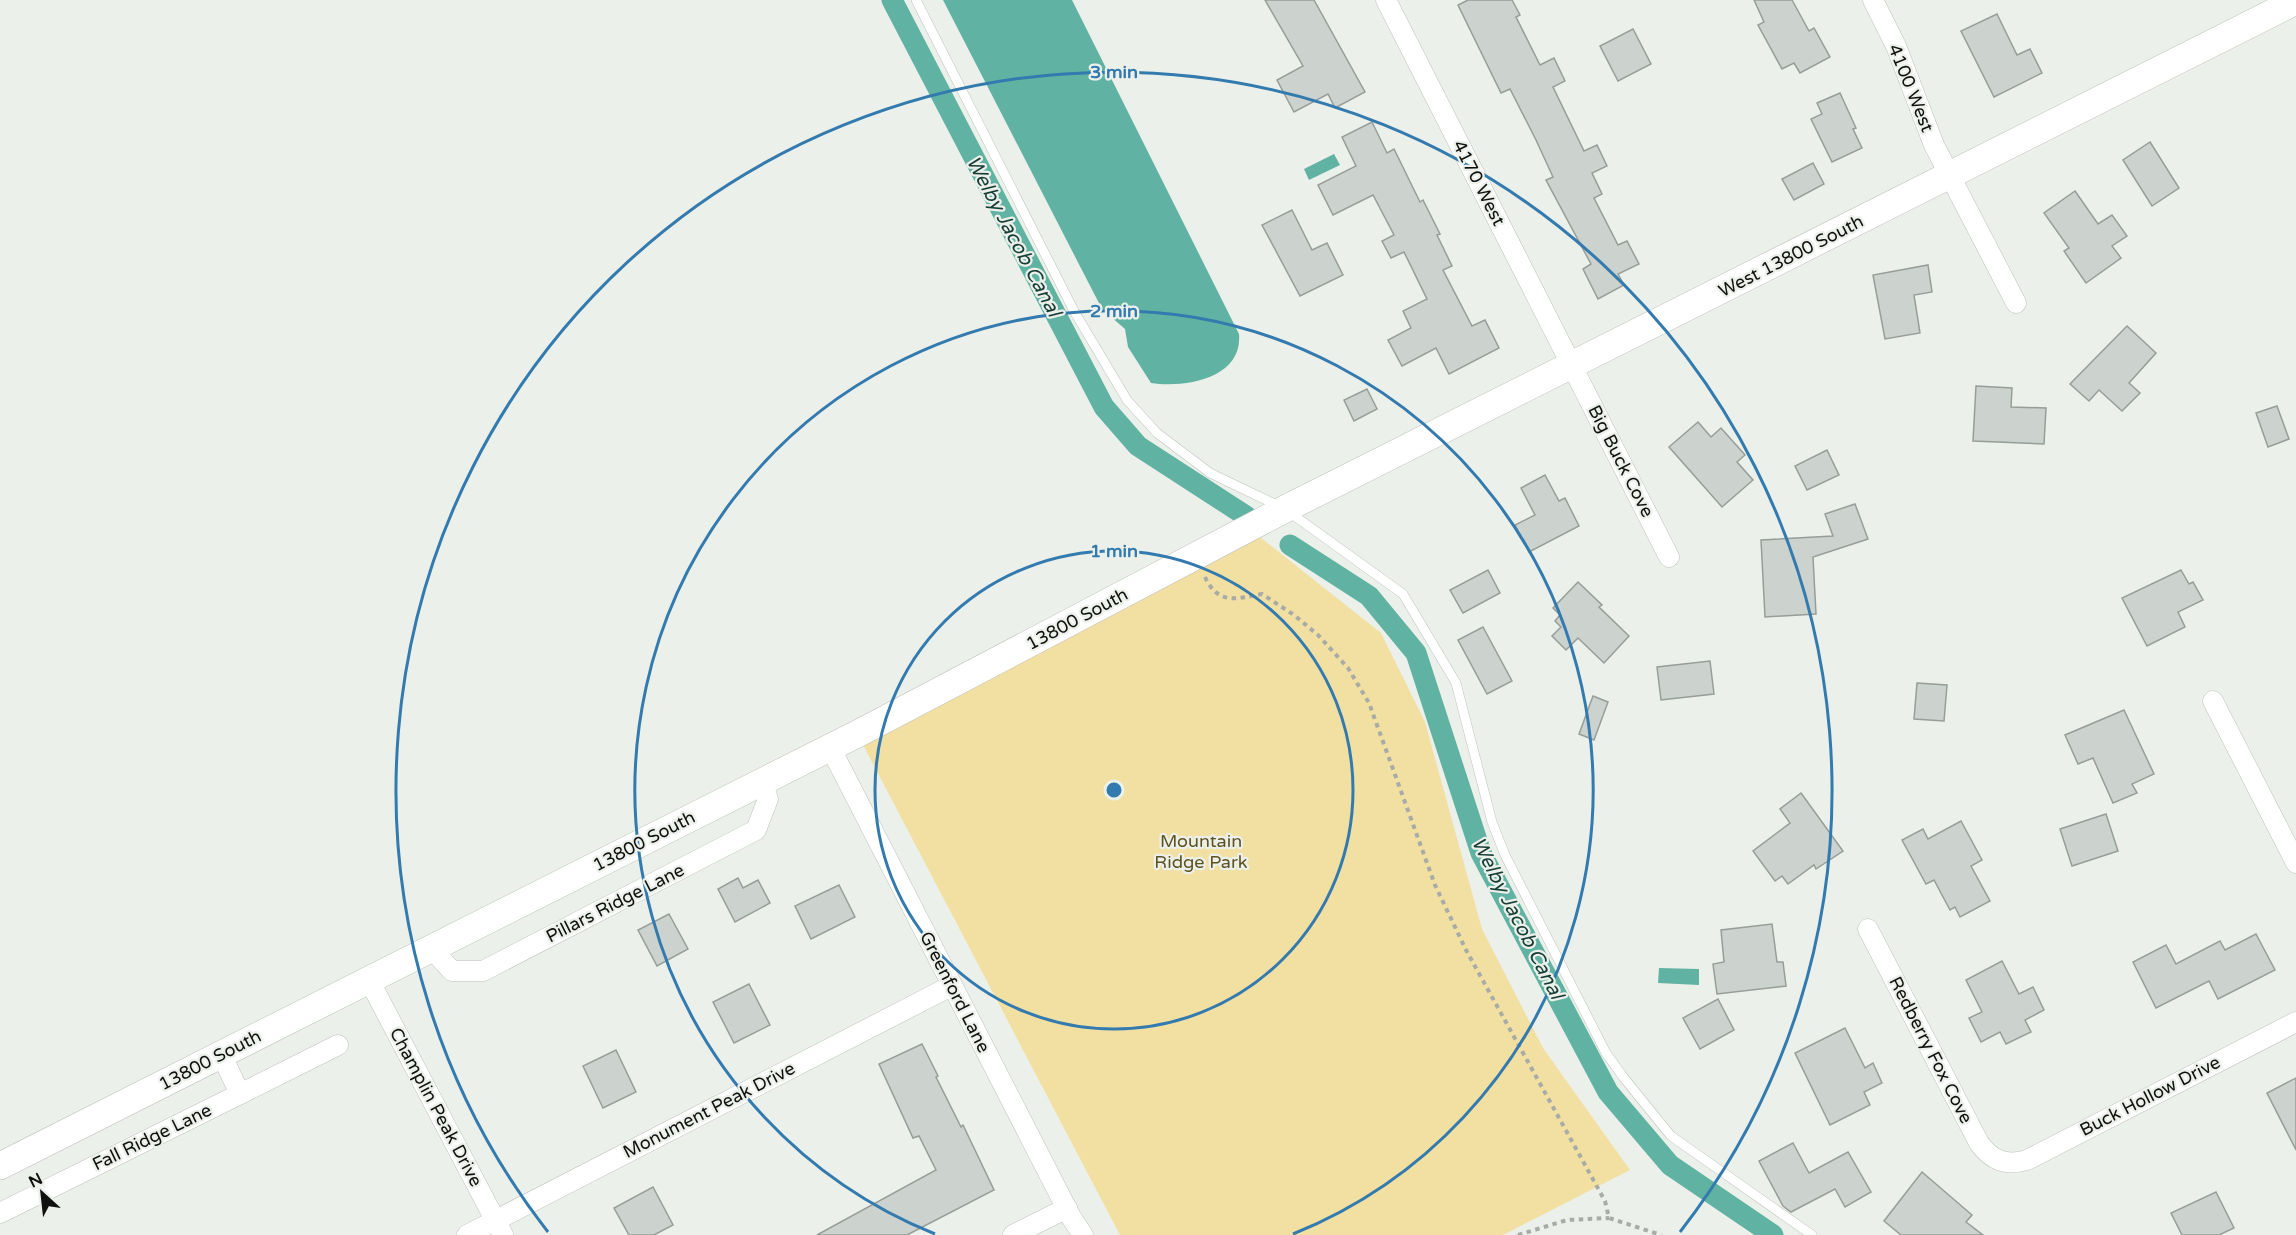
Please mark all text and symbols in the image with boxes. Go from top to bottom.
street label: 4100 West [1883,41,1939,135]
text: 3 min [1090,61,1138,83]
street label: 4170 West [1448,137,1510,229]
water label: Welby Jacob Canal [961,152,1067,323]
street label: West 13800 South [1715,210,1867,302]
text: 2 min [1090,300,1138,322]
street label: Big Buck Cove [1583,401,1659,521]
text: 1 min [1090,540,1138,562]
street label: 13800 South [1022,583,1132,655]
centre of rings [1104,780,1124,800]
street label: 13800 South [589,806,699,876]
park label: Mountain Ridge Park [1154,830,1248,873]
water label: Welby Jacob Canal [1466,833,1569,1005]
street label: Pillars Ridge Lane [542,859,688,947]
street label: Greenford Lane [915,928,995,1056]
street label: Redberry Fox Cove [1884,973,1978,1127]
street label: Champlin Peak Drive [385,1024,487,1190]
street label: 13800 South [155,1025,265,1095]
street label: Buck Hollow Drive [2076,1051,2224,1141]
street label: Monument Peak Drive [619,1057,799,1163]
street label: Fall Ridge Lane [89,1099,215,1175]
north arrow [12,1163,72,1223]
text: N [25,1169,46,1192]

